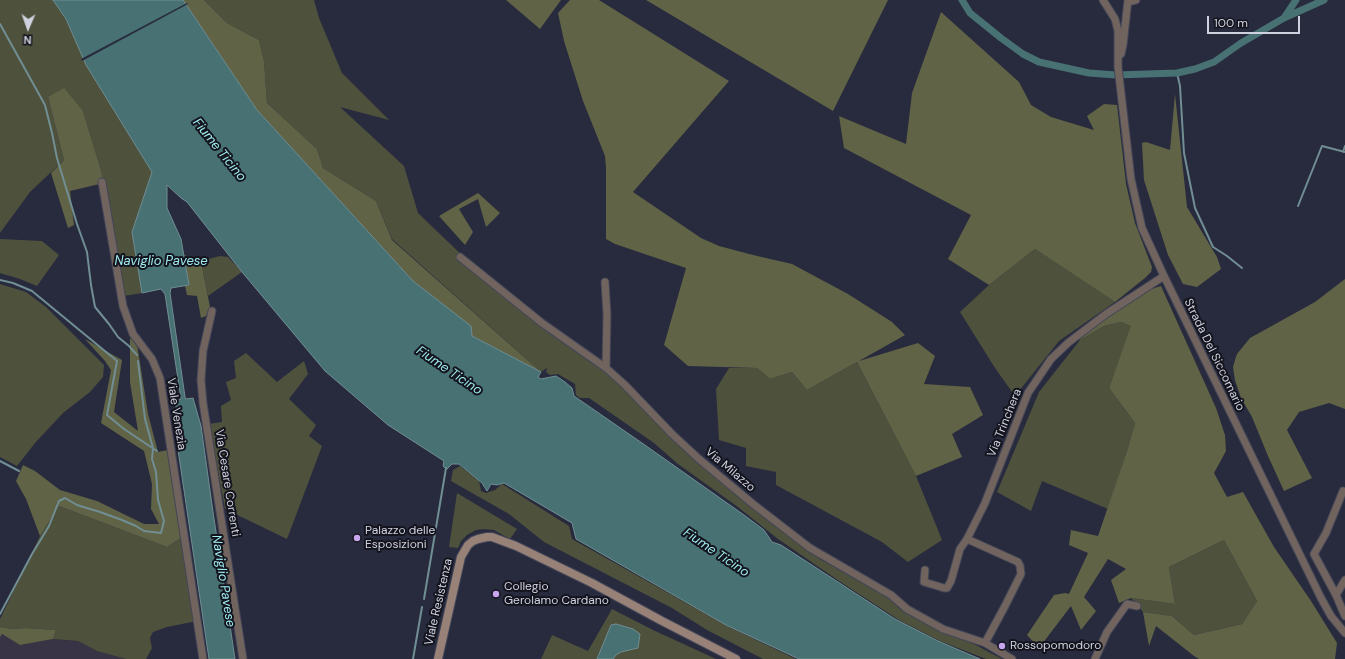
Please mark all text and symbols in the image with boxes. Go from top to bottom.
north arrow [8,8,48,48]
scale bar [1209,8,1302,34]
text: 100 m [1214,15,1248,31]
text: N [23,33,32,47]
water label: Fiume Ticino [189,115,249,185]
water label: Naviglio Pavese [114,254,208,270]
street label: Strada Del Siccomario [1181,296,1247,414]
water label: Fiume Ticino [413,343,485,399]
street label: Viale Venezia [163,377,189,451]
street label: Via Trinchera [985,387,1025,459]
street label: Via Cesare Correnti [211,428,243,538]
street label: Via Milazzo [702,445,758,495]
place label: Palazzo delle Esposizioni [365,524,435,552]
water label: Fiume Ticino [680,525,752,581]
marker: Palazzo delle Esposizioni [352,533,362,543]
water label: Naviglio Pavese [208,534,238,628]
street label: Viale Resistenza [422,557,456,647]
place label: Collegio Gerolamo Cardano [504,580,609,608]
marker: Collegio Gerolamo Cardano [491,589,501,599]
place label: Rossopomodoro [1010,639,1101,653]
marker: Rossopomodoro [997,641,1007,651]

